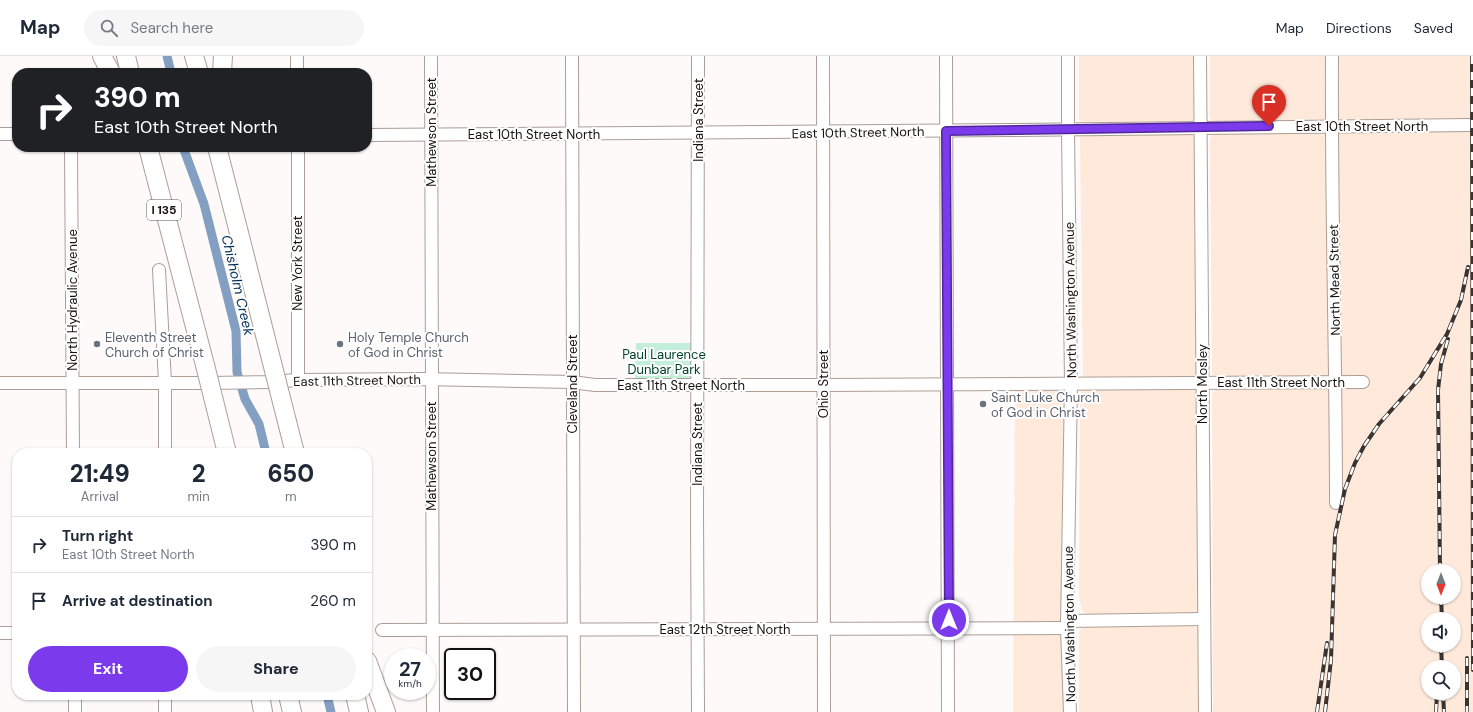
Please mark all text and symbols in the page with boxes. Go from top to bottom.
search box [84,10,364,46]
text: Map [20,15,60,40]
icon: search [98,17,120,39]
text: Search here [130,18,213,38]
text: Map [1276,19,1304,37]
text: Directions [1326,19,1392,37]
text: Saved [1414,19,1453,37]
street label: Mathewson Street [423,77,440,187]
street label: Indiana Street [690,78,707,162]
text: 390 m [94,79,181,116]
icon: right [28,84,80,136]
pin [1252,85,1286,126]
icon: arrive [1258,91,1280,113]
text: East 10th Street North [94,115,278,139]
street label: East 10th Street North [1296,118,1428,135]
street label: East 10th Street North [792,123,924,142]
street label: East 10th Street North [468,126,600,143]
road number: I 135 [147,200,181,220]
street label: New York Street [289,215,306,311]
street label: North Washington Avenue [1061,222,1080,378]
street label: North Mead Street [1325,224,1344,336]
street label: North Hydraulic Avenue [64,229,81,371]
water label: Chisholm Creek [218,233,258,338]
place label: Eleventh Street Church of Christ [105,329,204,361]
place label: Holy Temple Church of God in Christ [348,329,469,361]
street label: Cleveland Street [564,334,581,434]
marker: Eleventh Street Church of Christ [92,339,102,349]
marker: Holy Temple Church of God in Christ [335,339,345,349]
street label: North Mosley [1194,344,1211,424]
park label: Paul Laurence Dunbar Park [622,346,706,378]
street label: Ohio Street [815,350,832,418]
street label: East 11th Street North [293,371,421,390]
street label: East 11th Street North [1217,374,1345,391]
street label: East 11th Street North [617,377,745,394]
place label: Saint Luke Church of God in Christ [991,389,1100,421]
marker: Saint Luke Church of God in Christ [978,399,988,409]
street label: Mathewson Street [423,401,440,511]
street label: Indiana Street [689,402,706,486]
text: 21:49 [70,458,130,489]
text: 2 [192,458,206,489]
text: 650 [268,458,314,489]
text: Arrival [81,488,119,505]
text: min [188,488,210,505]
text: m [285,488,297,505]
text: Turn right [62,526,133,546]
icon: right [28,534,50,556]
text: 390 m [311,535,356,555]
text: East 10th Street North [62,546,195,563]
street label: North Washington Avenue [1060,546,1079,702]
north arrow [1421,564,1461,604]
map controls [1421,564,1461,700]
icon: arrive [28,590,50,612]
text: Arrive at destination [62,591,213,611]
text: 260 m [310,591,356,611]
position arrow [928,599,970,641]
button: sound [1421,612,1461,652]
street label: East 12th Street North [659,621,791,638]
button: Exit [28,646,188,692]
button: Share [196,646,356,692]
speed limit sign: 30 [444,648,496,700]
text: 27 [399,656,421,682]
button: search [1421,660,1461,700]
text: km/h [398,677,422,690]

